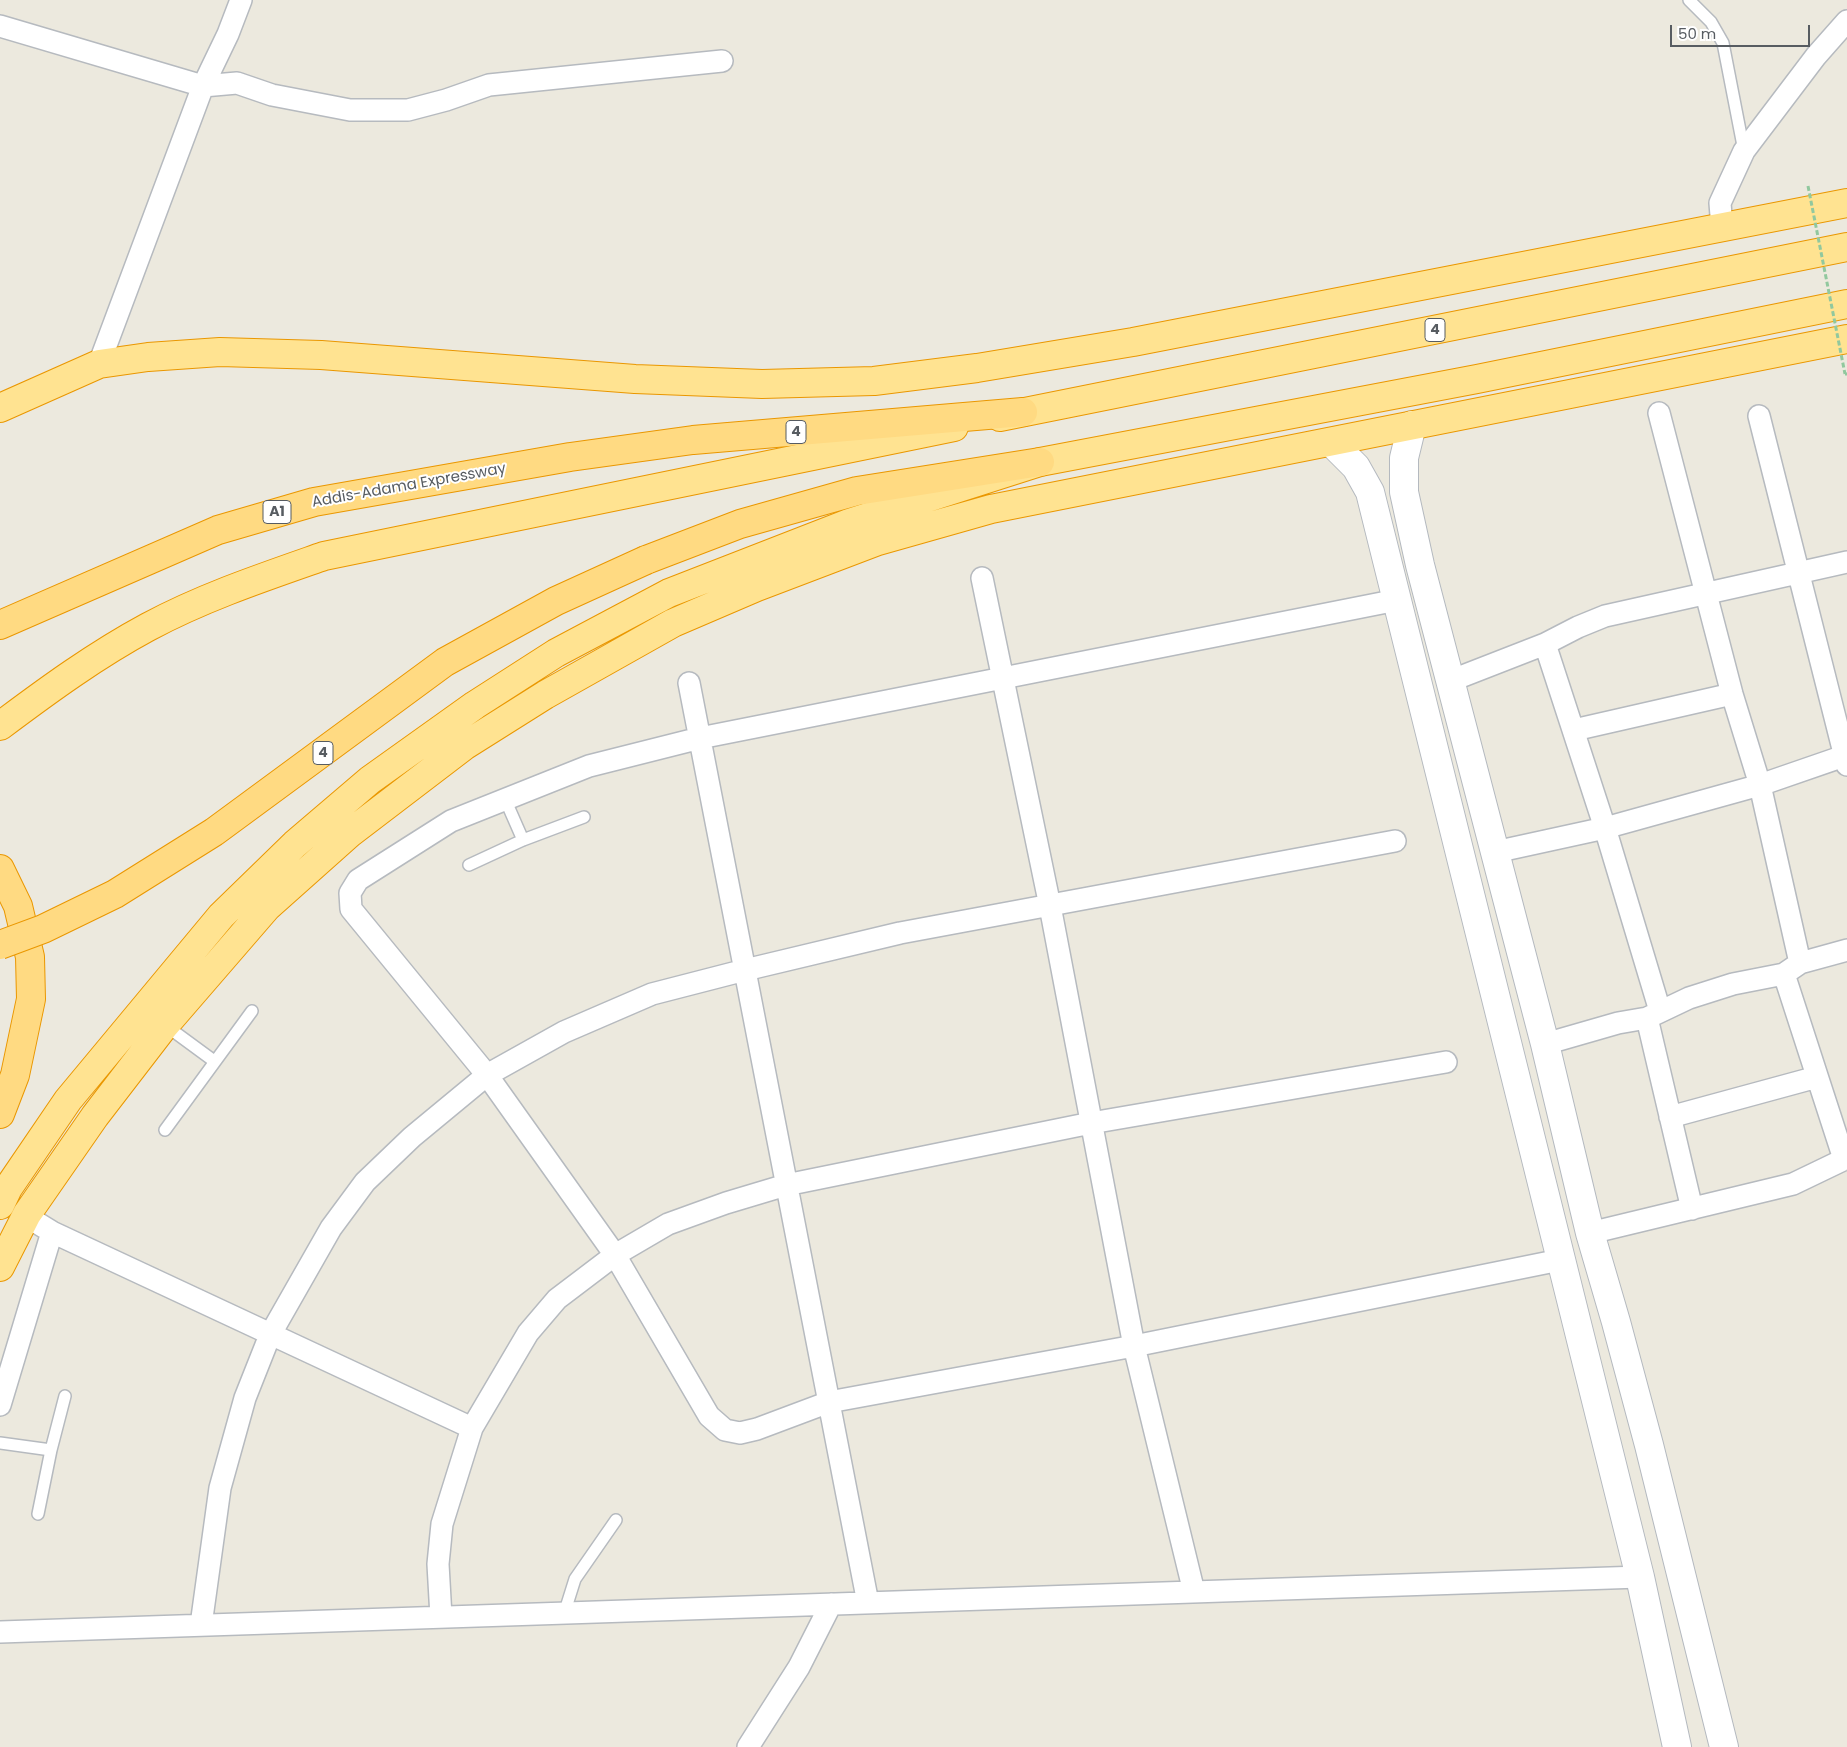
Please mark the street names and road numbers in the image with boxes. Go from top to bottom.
road number: 4 [1425,318,1445,342]
road number: 4 [786,421,806,444]
street label: Addis-Adama Expressway [311,460,507,512]
road number: A1 [263,501,291,524]
road number: 4 [313,741,333,764]

